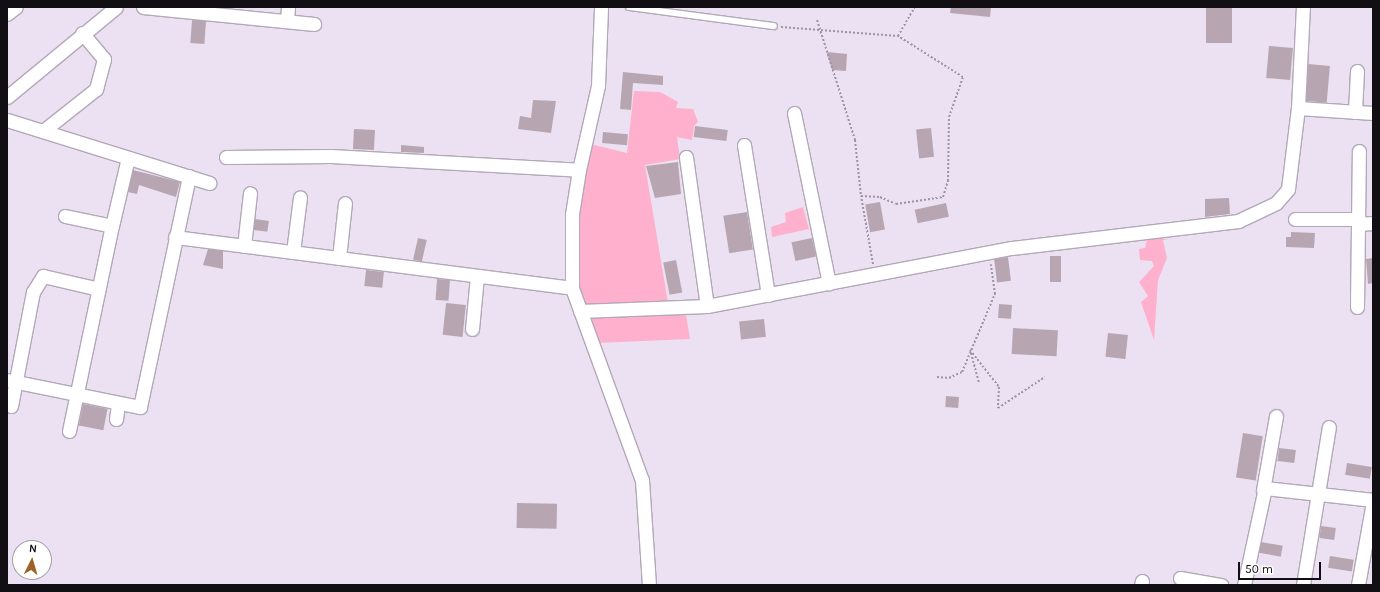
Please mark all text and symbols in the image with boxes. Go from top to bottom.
north arrow [12,540,52,580]
text: N [28,542,37,555]
scale bar [1240,554,1323,580]
text: 50 m [1245,562,1273,576]

